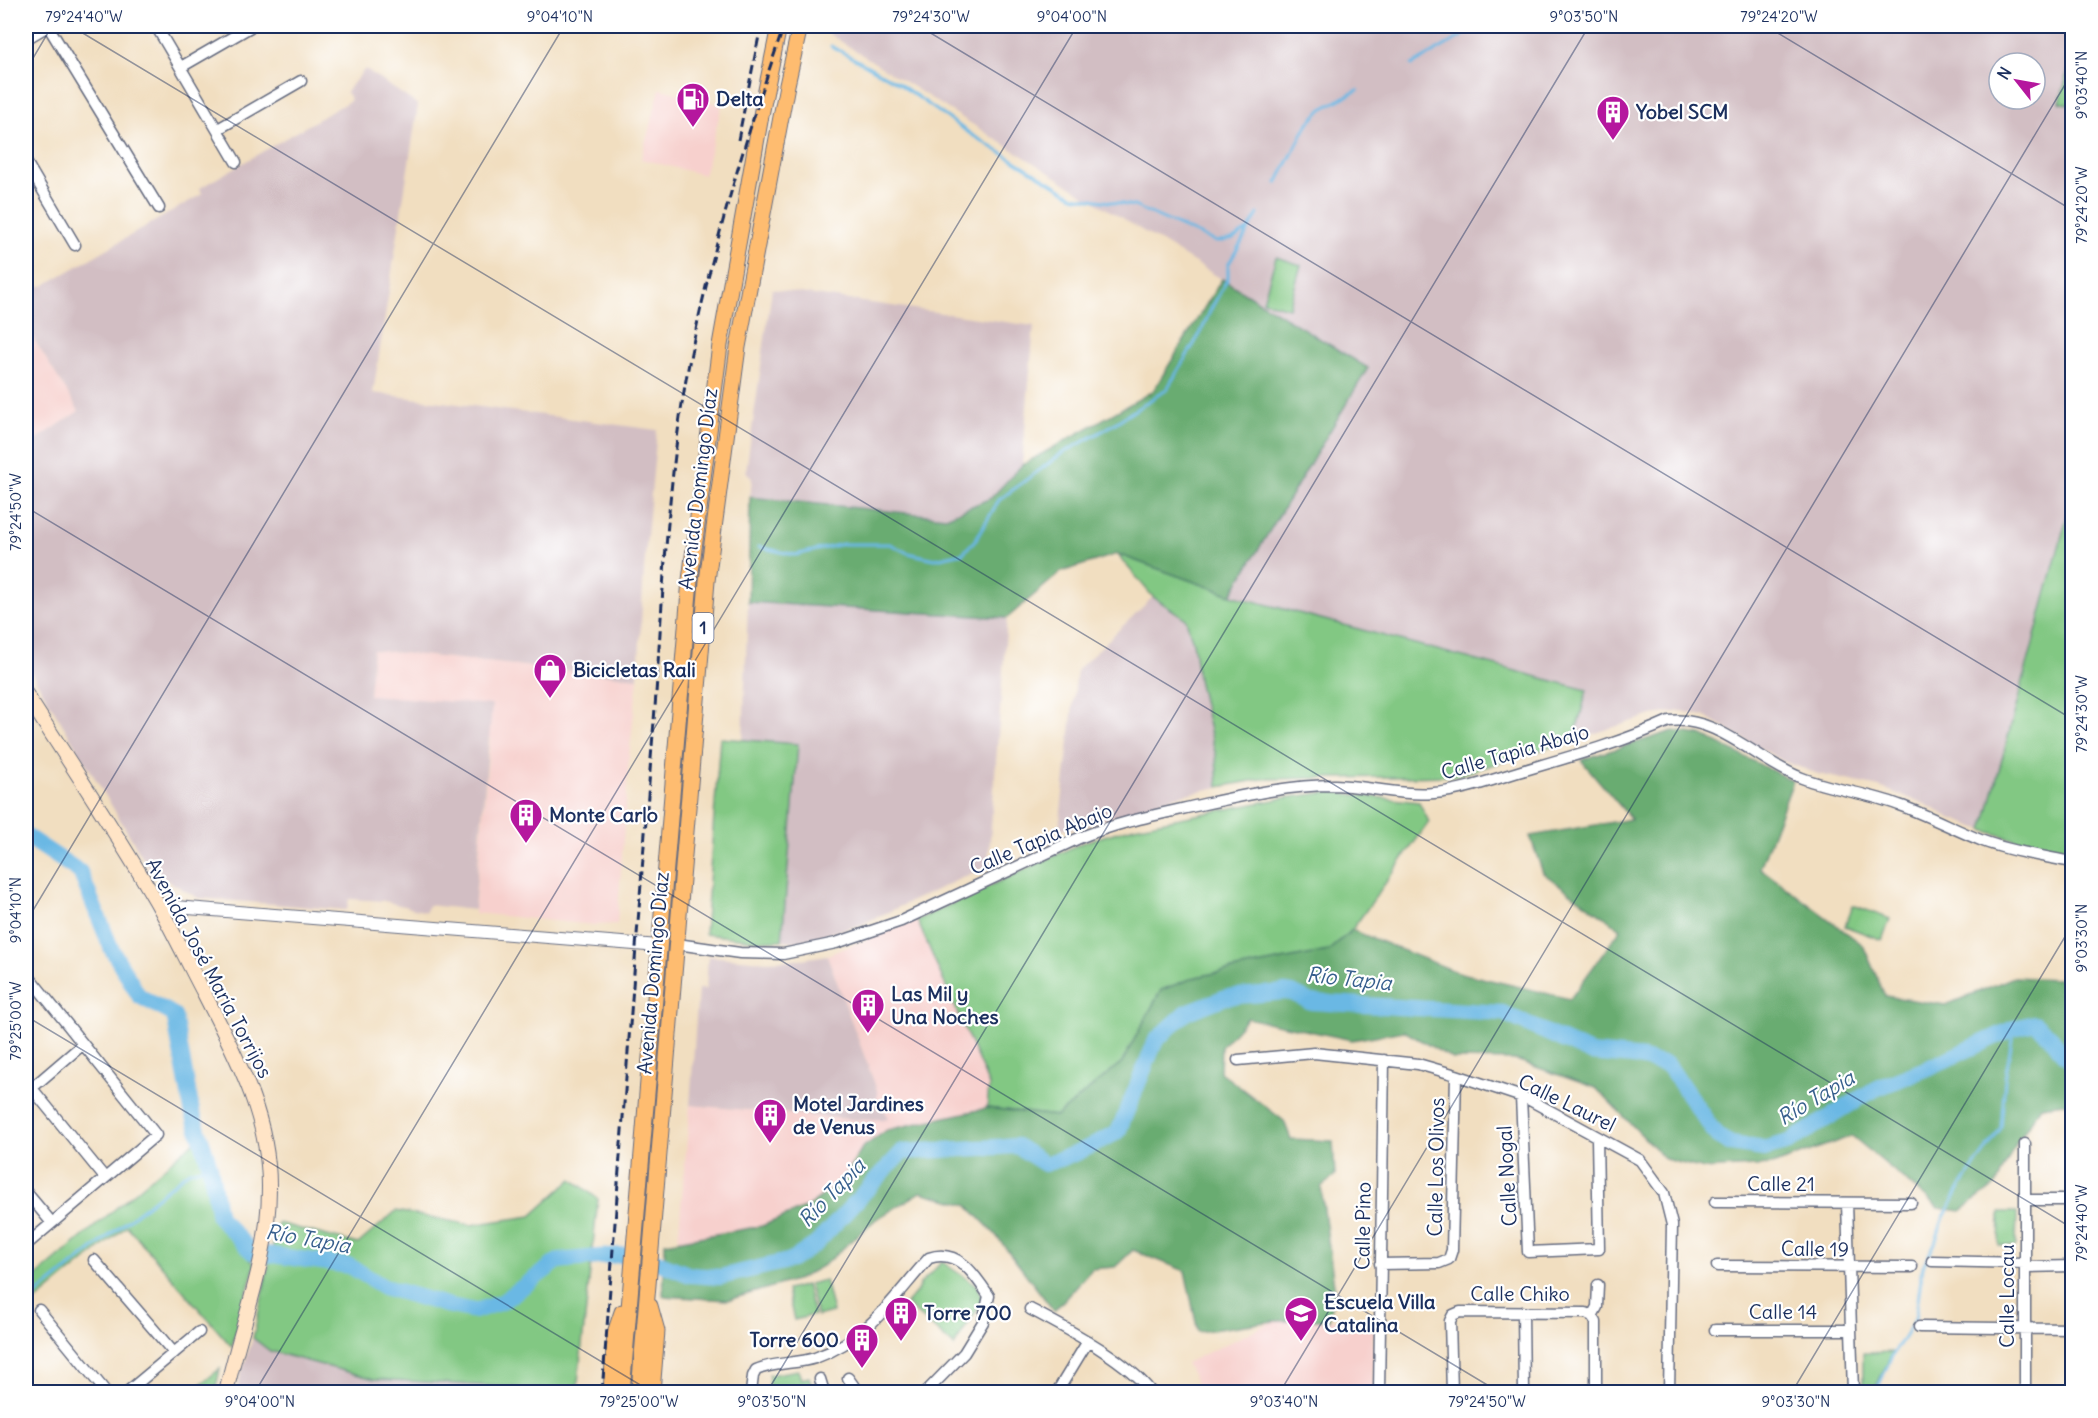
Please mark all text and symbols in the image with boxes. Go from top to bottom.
text: 79°24'40"W [45,7,123,26]
text: 9°04'10"N [527,7,593,26]
text: 79°24'30"W [892,7,970,26]
text: 9°04'00"N [1037,7,1107,26]
text: 9°03'50"N [1550,7,1618,26]
text: 79°24'20"W [1740,7,1818,26]
north arrow [1987,51,2047,111]
text: 9°03'40"N [2072,51,2091,119]
text: N [1993,63,2016,83]
fuel station icon: Delta [675,81,711,128]
place label: Delta [716,86,764,111]
building icon: Yobel SCM [1595,94,1631,141]
place label: Yobel SCM [1635,99,1729,124]
text: 79°24'20"W [2072,166,2091,244]
street label: Avenida Domingo Díaz [673,387,722,591]
text: 79°24'50"W [6,473,25,551]
road number: 1 [692,613,714,643]
shop icon: Bicicletas Rali [532,652,568,699]
place label: Bicicletas Rali [573,657,696,682]
text: 79°24'30"W [2072,675,2091,753]
street label: Calle Tapia Abajo [1438,718,1592,785]
building icon: Monte Carlo [508,797,544,844]
street label: Calle Tapia Abajo [966,797,1116,880]
place label: Monte Carlo [549,802,658,827]
street label: Avenida José María Torrijos [141,854,278,1082]
street label: Avenida Domingo Díaz [631,871,674,1075]
text: 9°04'10"N [6,877,25,943]
text: 9°03'30"N [2072,904,2091,972]
water label: Río Tapia [1305,961,1394,996]
text: 79°25'00"W [6,981,25,1061]
place label: Las Mil y Una Noches [891,981,999,1029]
building icon: Las Mil y Una Noches [850,987,886,1034]
water label: Río Tapia [1772,1064,1860,1131]
street label: Calle Laurel [1514,1068,1620,1137]
place label: Motel Jardines de Venus [793,1091,924,1139]
building icon: Motel Jardines de Venus [752,1097,788,1144]
street label: Calle Los Olivos [1422,1097,1449,1237]
street label: Calle Nogal [1491,1125,1522,1227]
water label: Río Tapia [792,1152,872,1233]
street label: Calle 21 [1747,1171,1815,1196]
street label: Calle Pino [1349,1182,1376,1270]
text: 79°24'40"W [2072,1184,2091,1262]
water label: Río Tapia [264,1218,353,1259]
street label: Calle 19 [1781,1235,1849,1262]
street label: Calle Locau [1994,1244,2019,1348]
street label: Calle Chiko [1470,1281,1570,1306]
place label: Escuela Villa Catalina [1324,1289,1436,1337]
building icon: Torre 700 [883,1295,919,1342]
school or university icon: Escuela Villa Catalina [1283,1295,1319,1342]
street label: Calle 14 [1749,1299,1817,1324]
place label: Torre 700 [924,1300,1012,1325]
building icon: Torre 600 [844,1322,880,1369]
place label: Torre 600 [749,1327,839,1352]
text: 9°04'00"N [225,1392,295,1411]
text: 79°25'00"W [599,1392,679,1411]
text: 9°03'50"N [738,1392,806,1411]
text: 9°03'40"N [1250,1392,1318,1411]
text: 79°24'50"W [1448,1392,1526,1411]
text: 9°03'30"N [1762,1392,1830,1411]

